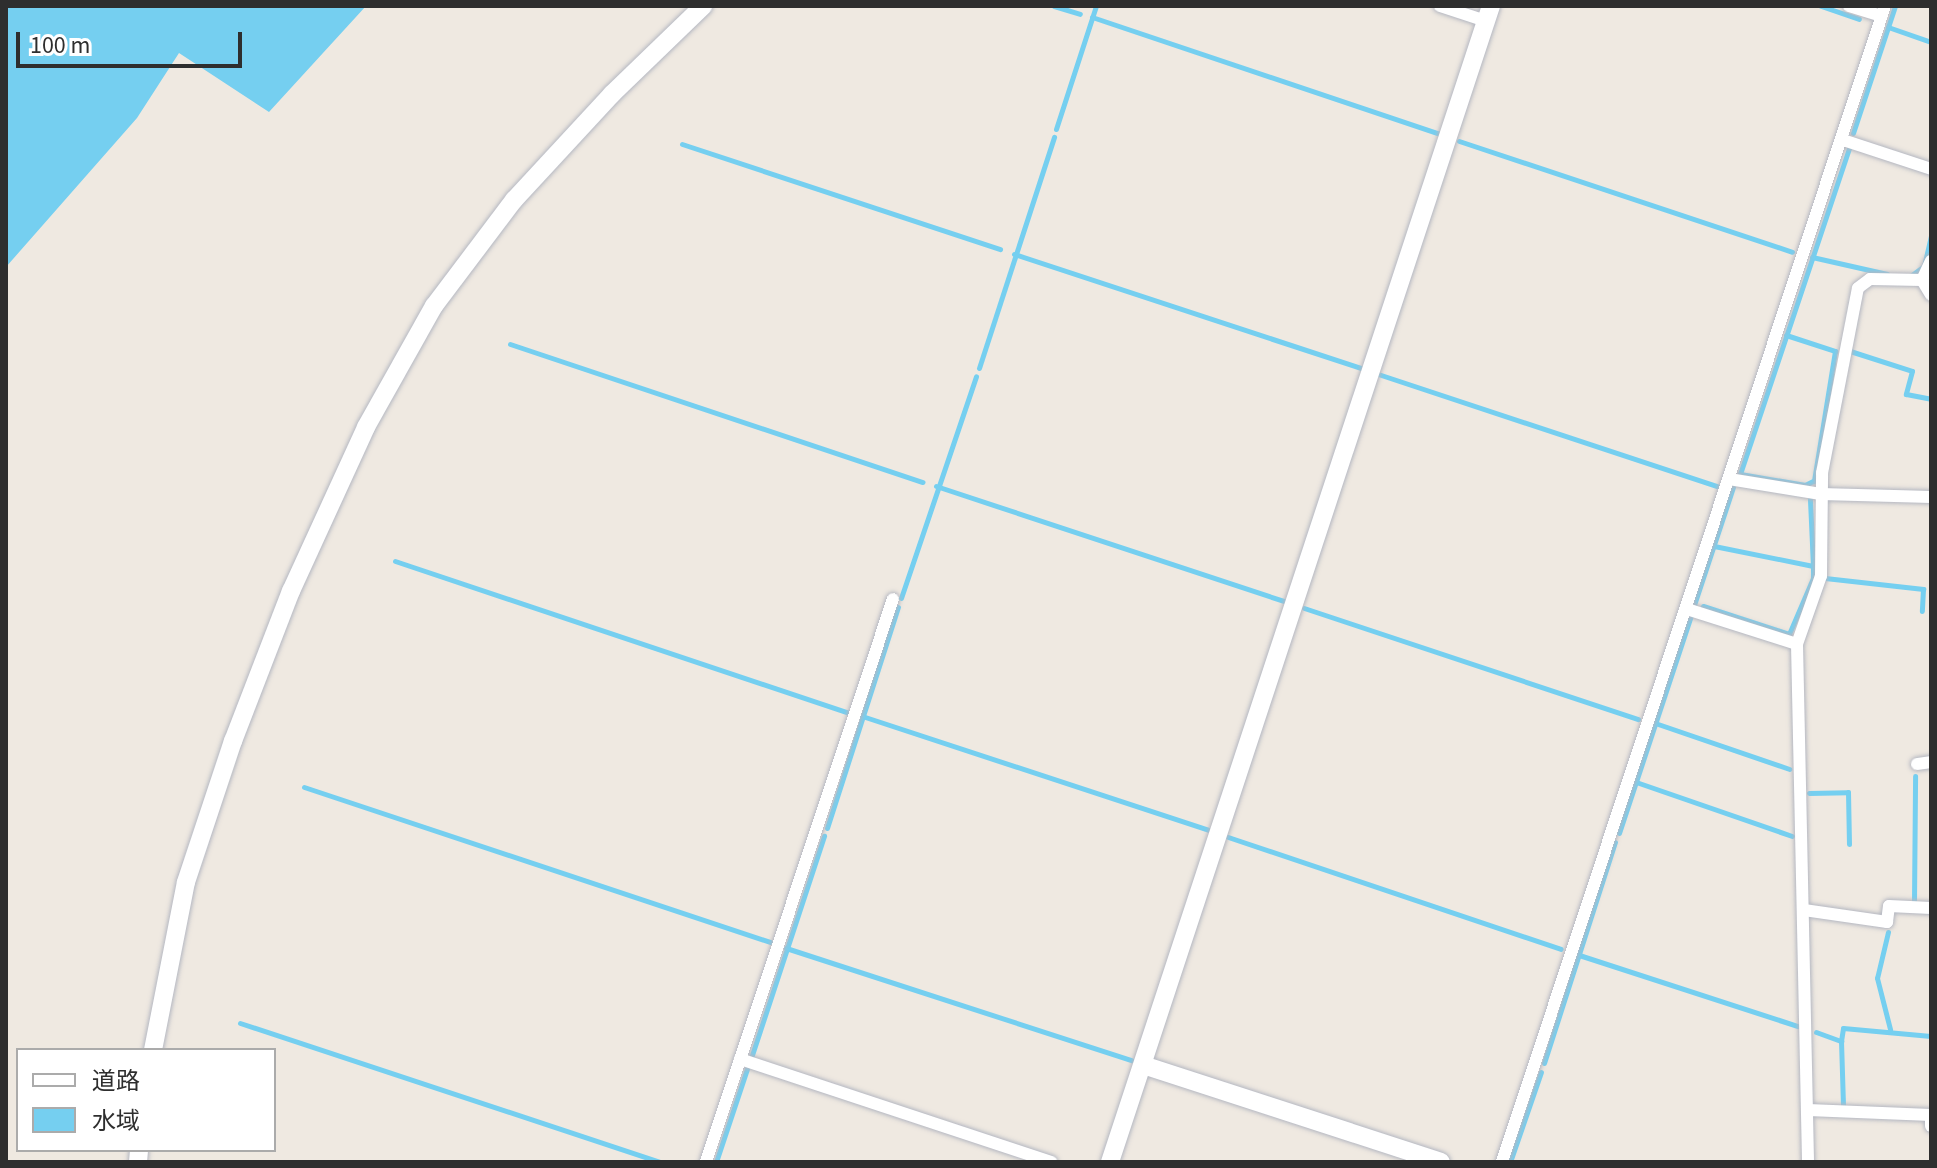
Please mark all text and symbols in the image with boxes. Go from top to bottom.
scale bar [20,16,246,66]
text: 100 m [30,28,90,63]
legend [16,1048,276,1152]
text: 道路 [92,1064,140,1099]
text: 水域 [92,1104,140,1139]

